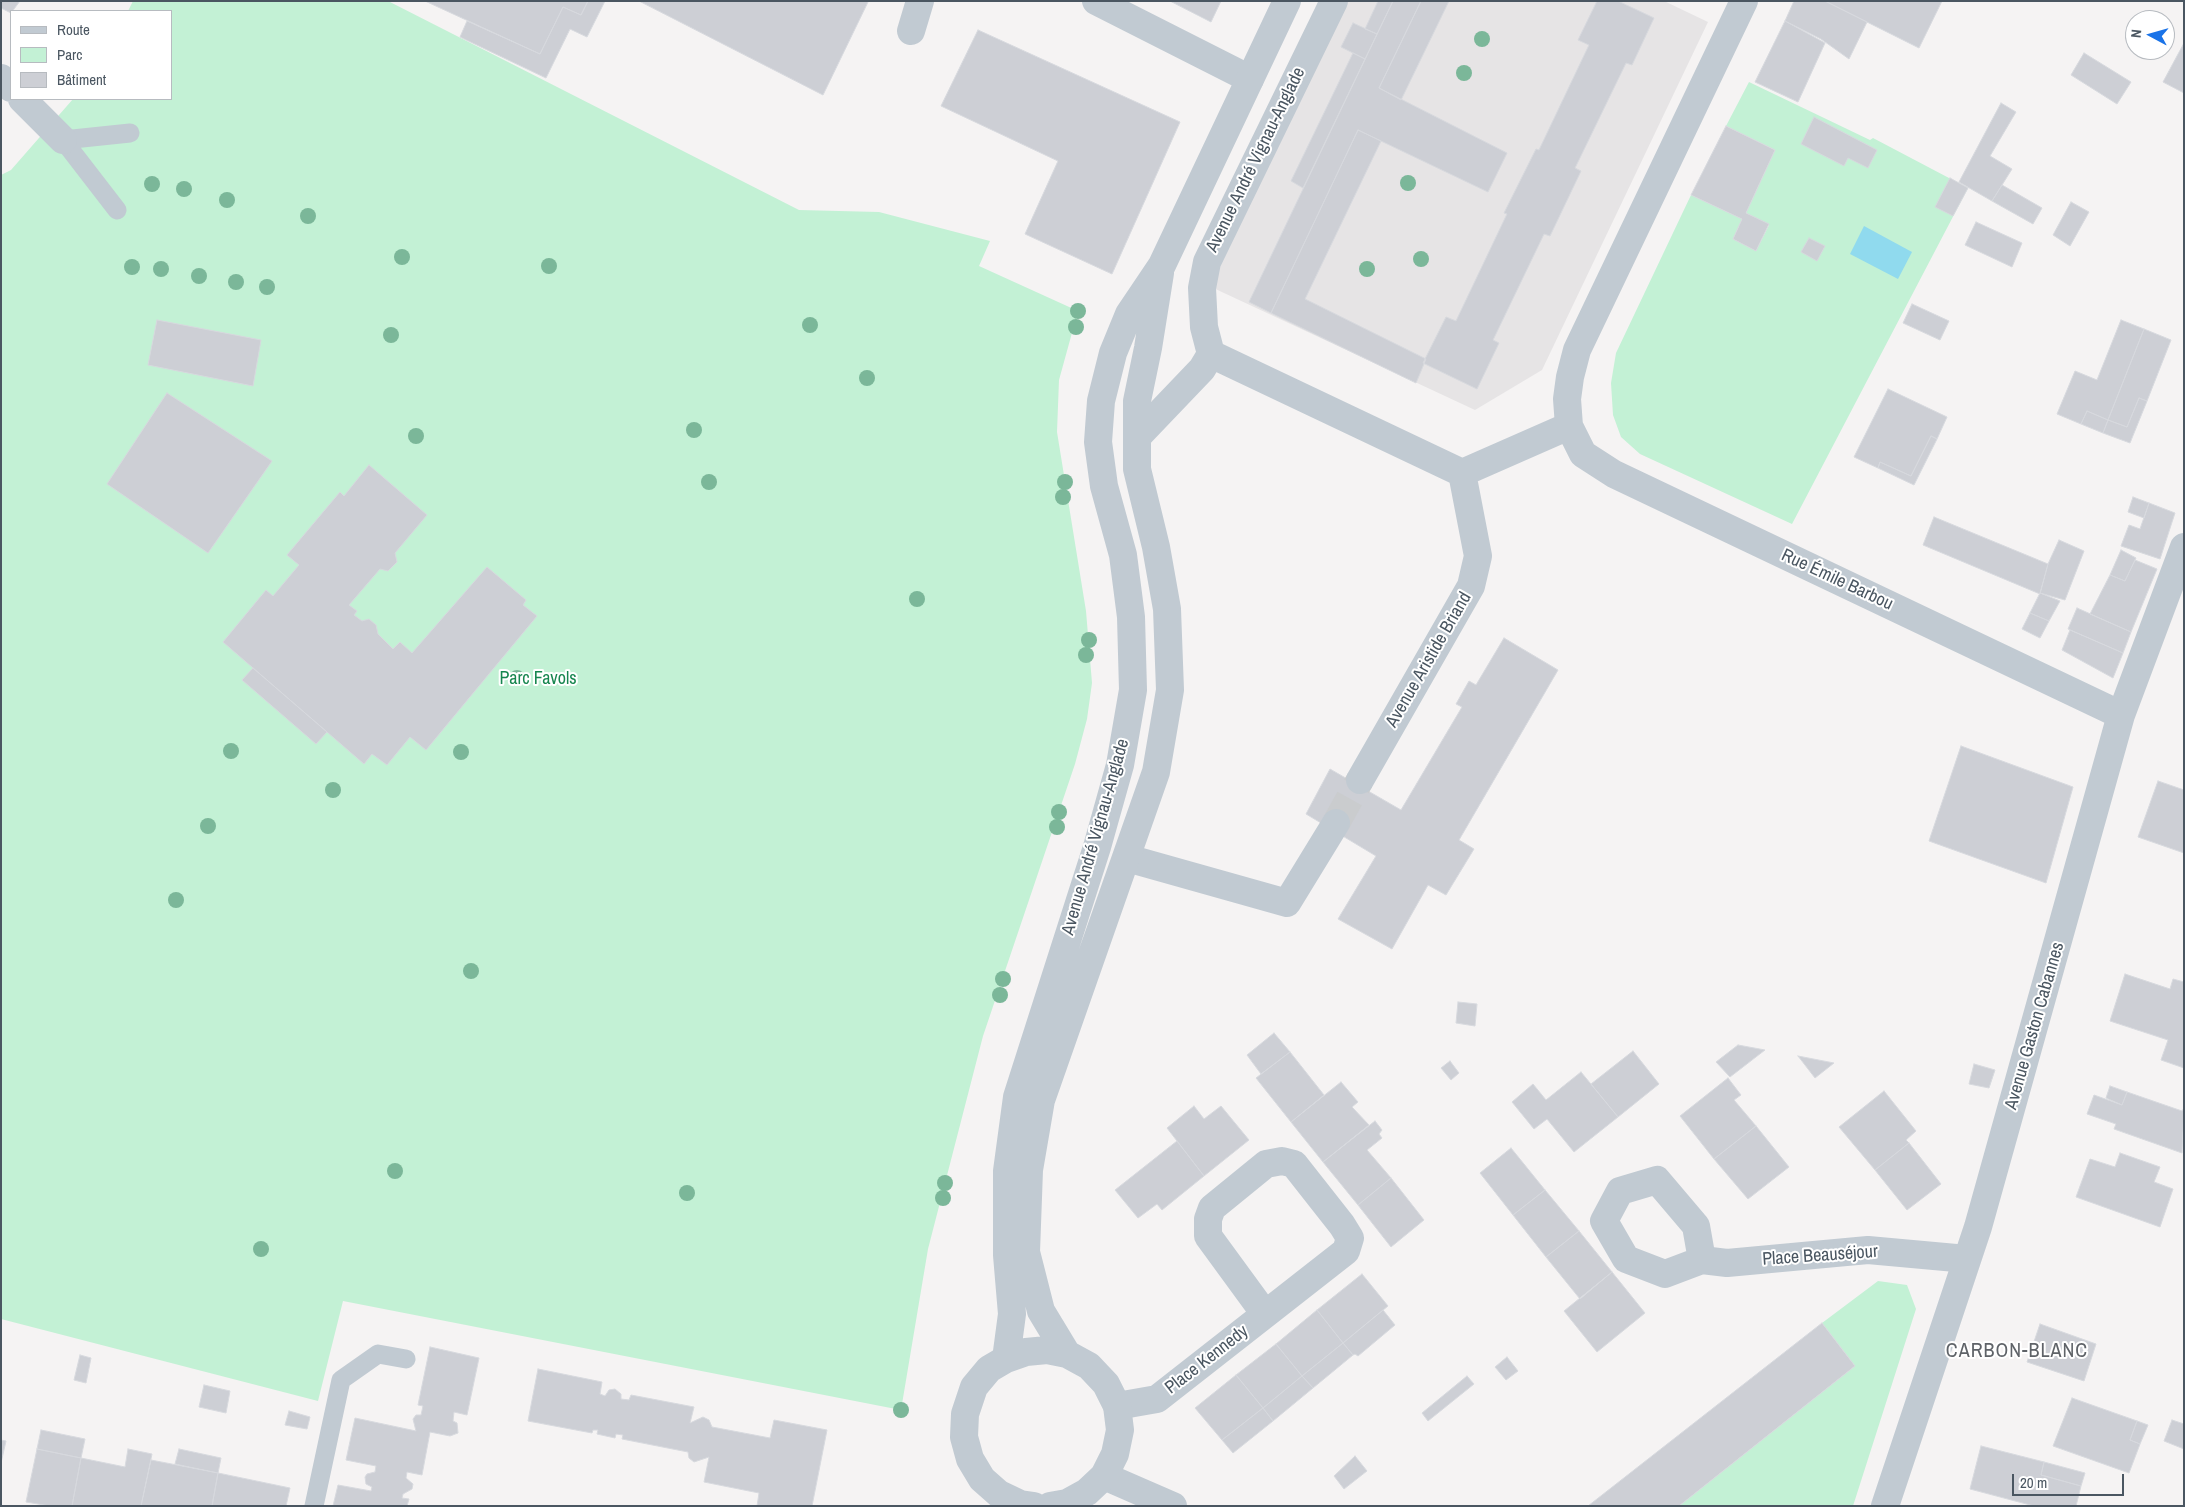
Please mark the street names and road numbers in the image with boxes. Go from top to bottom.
street label: Avenue André Vignau-Anglade [1202,64,1310,256]
street label: Rue Émile Barbou [1778,545,1896,615]
street label: Avenue Aristide Briand [1382,589,1476,731]
street label: Avenue André Vignau-Anglade [1058,736,1134,938]
street label: Avenue Gaston Cabannes [2001,940,2069,1112]
street label: Place Beauséjour [1762,1241,1878,1271]
street label: Place Kennedy [1161,1321,1253,1399]

